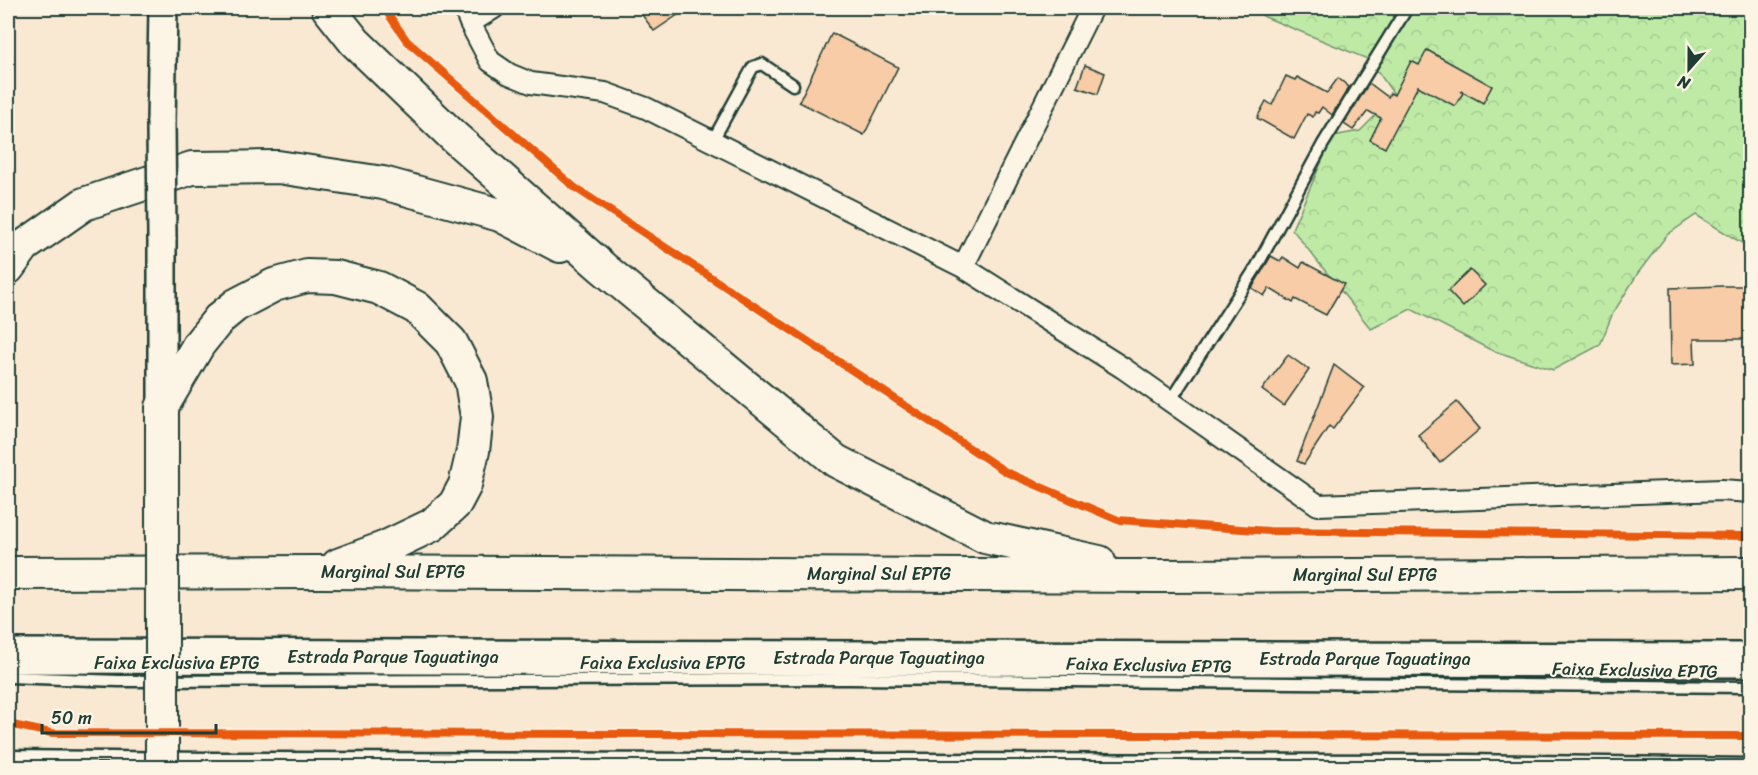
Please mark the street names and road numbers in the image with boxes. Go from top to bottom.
street label: Marginal Sul EPTG [321,556,466,588]
street label: Marginal Sul EPTG [807,558,952,590]
street label: Marginal Sul EPTG [1293,559,1438,591]
street label: Estrada Parque Taguatinga [287,641,499,673]
street label: Estrada Parque Taguatinga [773,642,985,674]
street label: Estrada Parque Taguatinga [1259,643,1471,675]
street label: Faixa Exclusiva EPTG [94,647,260,679]
street label: Faixa Exclusiva EPTG [580,647,746,679]
street label: Faixa Exclusiva EPTG [1066,648,1232,682]
street label: Faixa Exclusiva EPTG [1552,653,1718,687]

